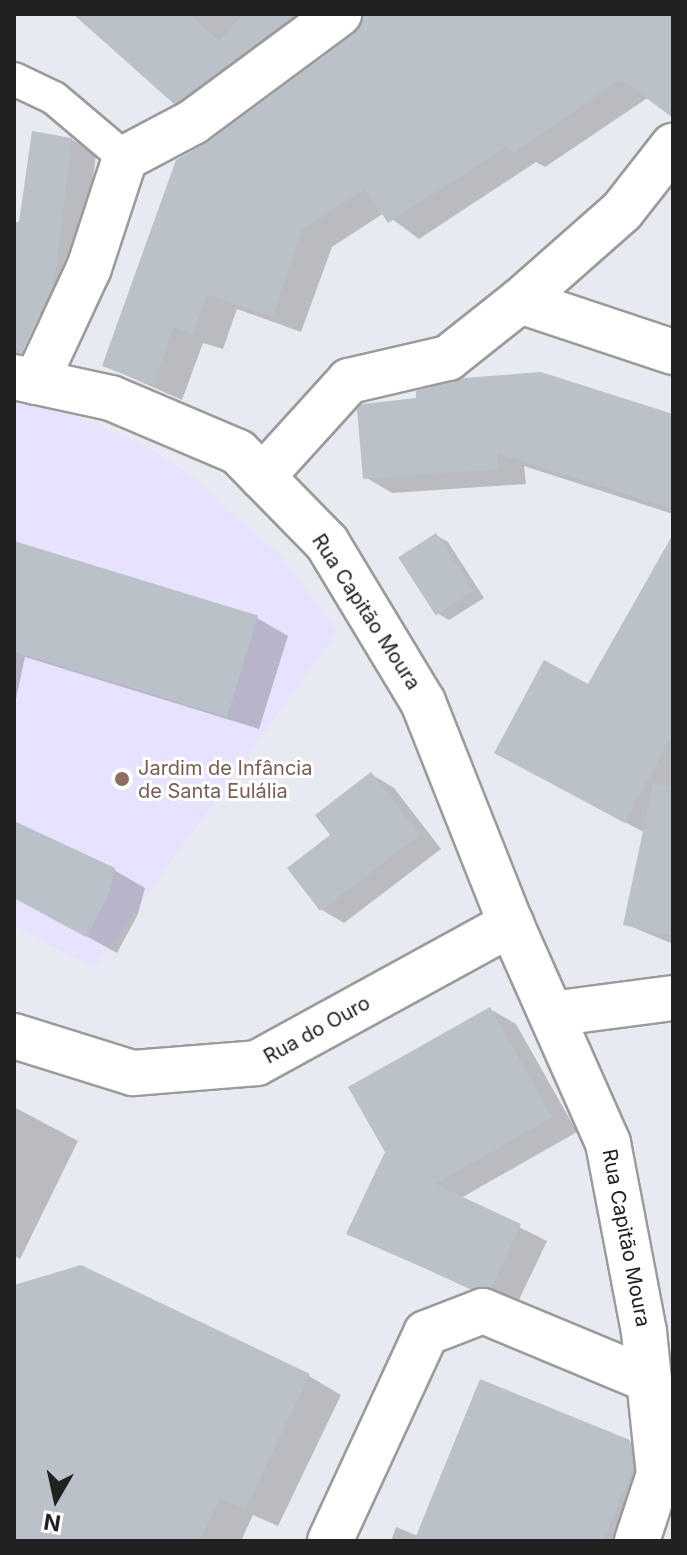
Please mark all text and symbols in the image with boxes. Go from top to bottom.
street label: Rua Capitão Moura [307,530,425,694]
place label: Jardim de Infância de Santa Eulália [138,756,312,803]
marker: Jardim de Infância de Santa Eulália [113,770,131,788]
street label: Rua do Ouro [260,991,374,1069]
street label: Rua Capitão Moura [597,1147,655,1329]
north arrow [16,1459,96,1539]
text: N [42,1509,63,1537]

